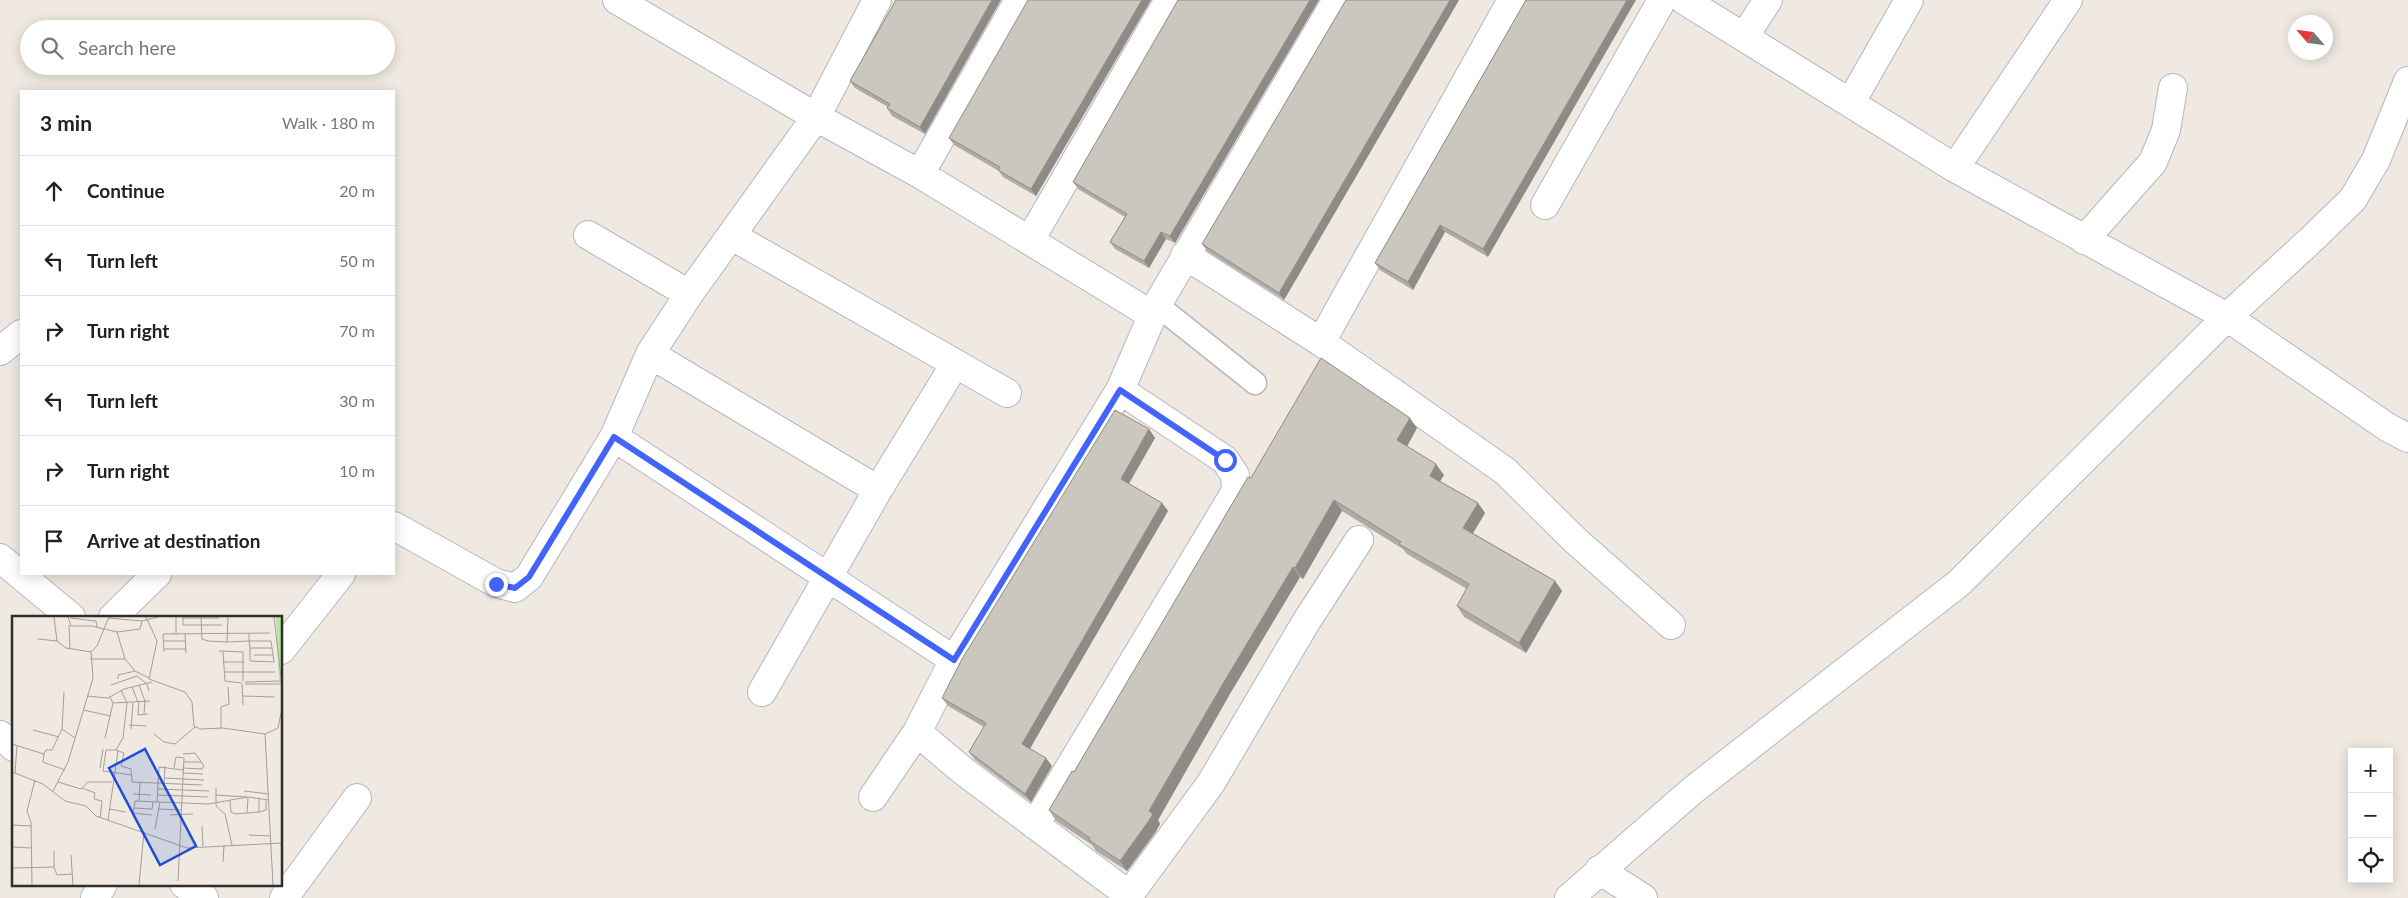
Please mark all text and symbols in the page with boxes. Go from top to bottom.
north arrow [2288,15,2333,60]
search box [20,20,395,75]
icon: search [38,34,66,62]
text: Search here [78,36,176,59]
text: 3 min [40,110,92,135]
text: Walk · 180 m [282,113,375,132]
icon: ahead [40,177,68,205]
text: Continue [87,179,165,202]
text: 20 m [339,181,375,200]
icon: left [40,247,68,275]
text: Turn left [87,249,158,272]
text: 50 m [339,251,375,270]
icon: right [40,317,68,345]
text: Turn right [87,319,169,342]
text: 70 m [339,321,375,340]
icon: left [40,387,68,415]
text: Turn left [87,389,158,412]
text: 30 m [339,391,375,410]
route start [1214,449,1237,472]
icon: right [40,457,68,485]
text: Turn right [87,459,169,482]
text: 10 m [339,461,375,480]
icon: arrive [40,527,68,555]
text: Arrive at destination [87,529,260,552]
route end [485,573,508,596]
inset map [12,616,282,886]
map controls [2348,748,2393,883]
button: + [2348,748,2393,793]
button: − [2348,793,2393,838]
button: locate [2348,838,2393,883]

